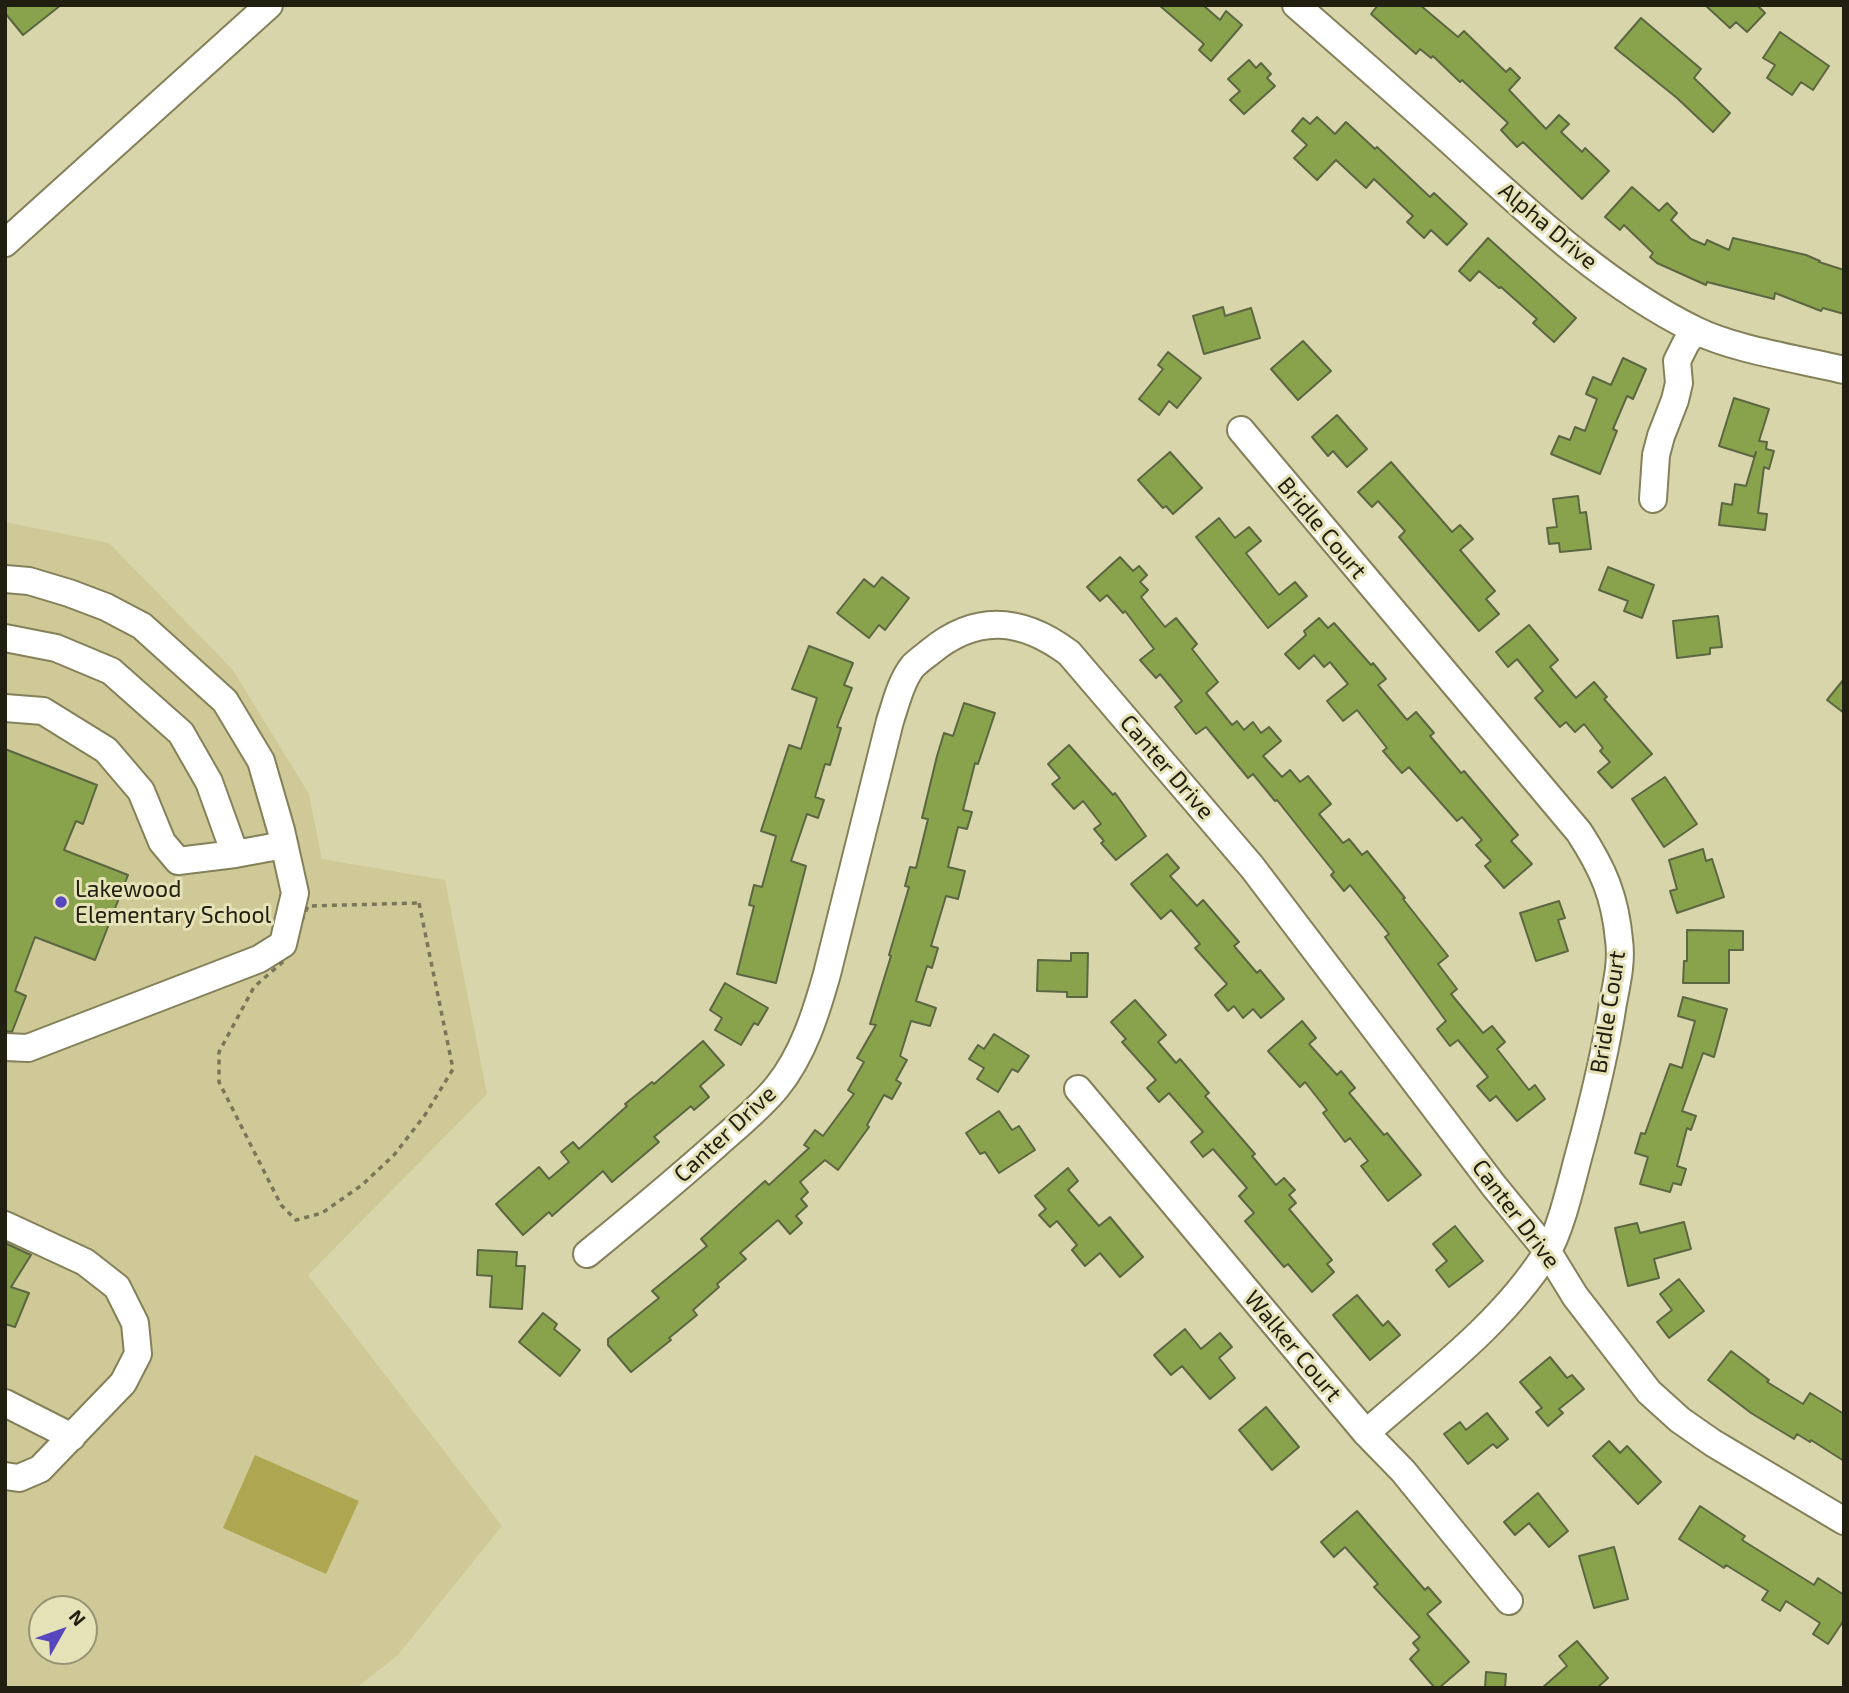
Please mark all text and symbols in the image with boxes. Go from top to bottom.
street label: Alpha Drive [1493,177,1603,275]
street label: Bridle Court [1272,472,1372,584]
street label: Canter Drive [1114,709,1220,825]
place label: Lakewood Elementary School [75,875,271,929]
marker: Lakewood Elementary School [53,894,69,910]
street label: Bridle Court [1585,949,1631,1075]
street label: Canter Drive [668,1080,782,1188]
street label: Canter Drive [1466,1154,1566,1274]
street label: Walker Court [1239,1285,1347,1407]
north arrow [28,1595,98,1665]
text: N [65,1605,91,1630]

